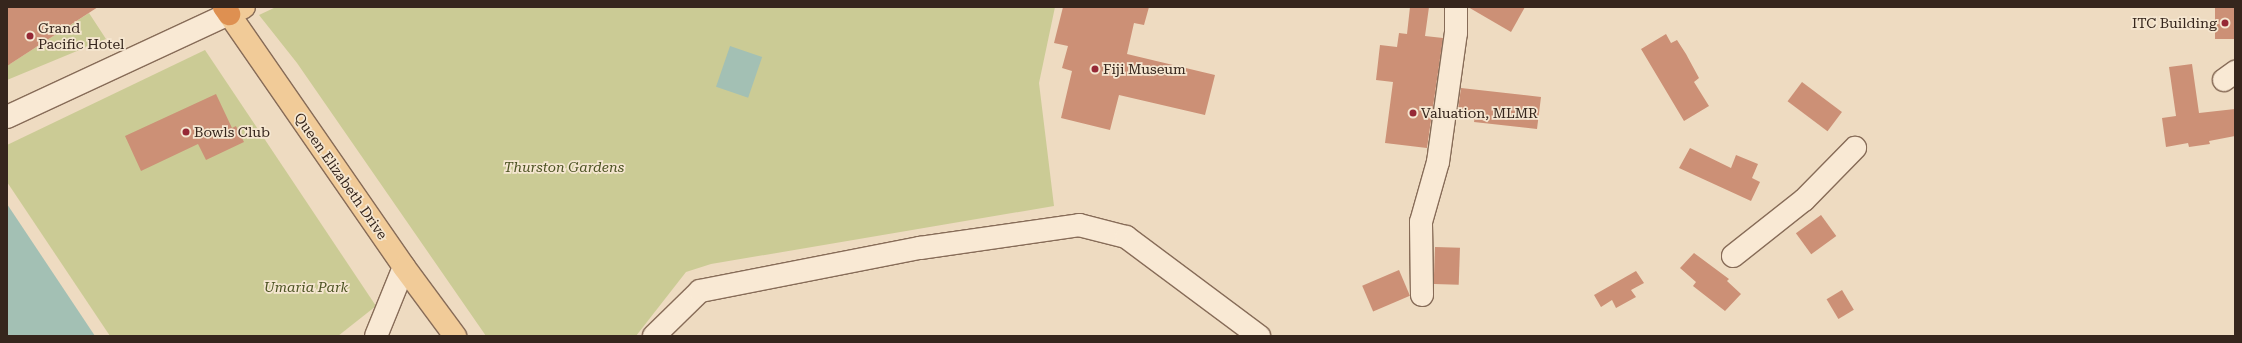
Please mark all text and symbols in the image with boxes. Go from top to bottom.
place label: ITC Building [2132,15,2217,31]
marker: ITC Building [2220,18,2230,28]
place label: Grand Pacific Hotel [38,20,124,52]
marker: Grand Pacific Hotel [25,31,35,41]
place label: Fiji Museum [1103,61,1186,77]
marker: Fiji Museum [1090,64,1100,74]
place label: Valuation, MLMR [1421,105,1538,121]
marker: Valuation, MLMR [1408,108,1418,118]
street label: Queen Elizabeth Drive [291,109,391,243]
place label: Bowls Club [194,124,270,140]
marker: Bowls Club [181,127,191,137]
park label: Thurston Gardens [504,159,624,175]
park label: Umaria Park [264,279,348,295]

